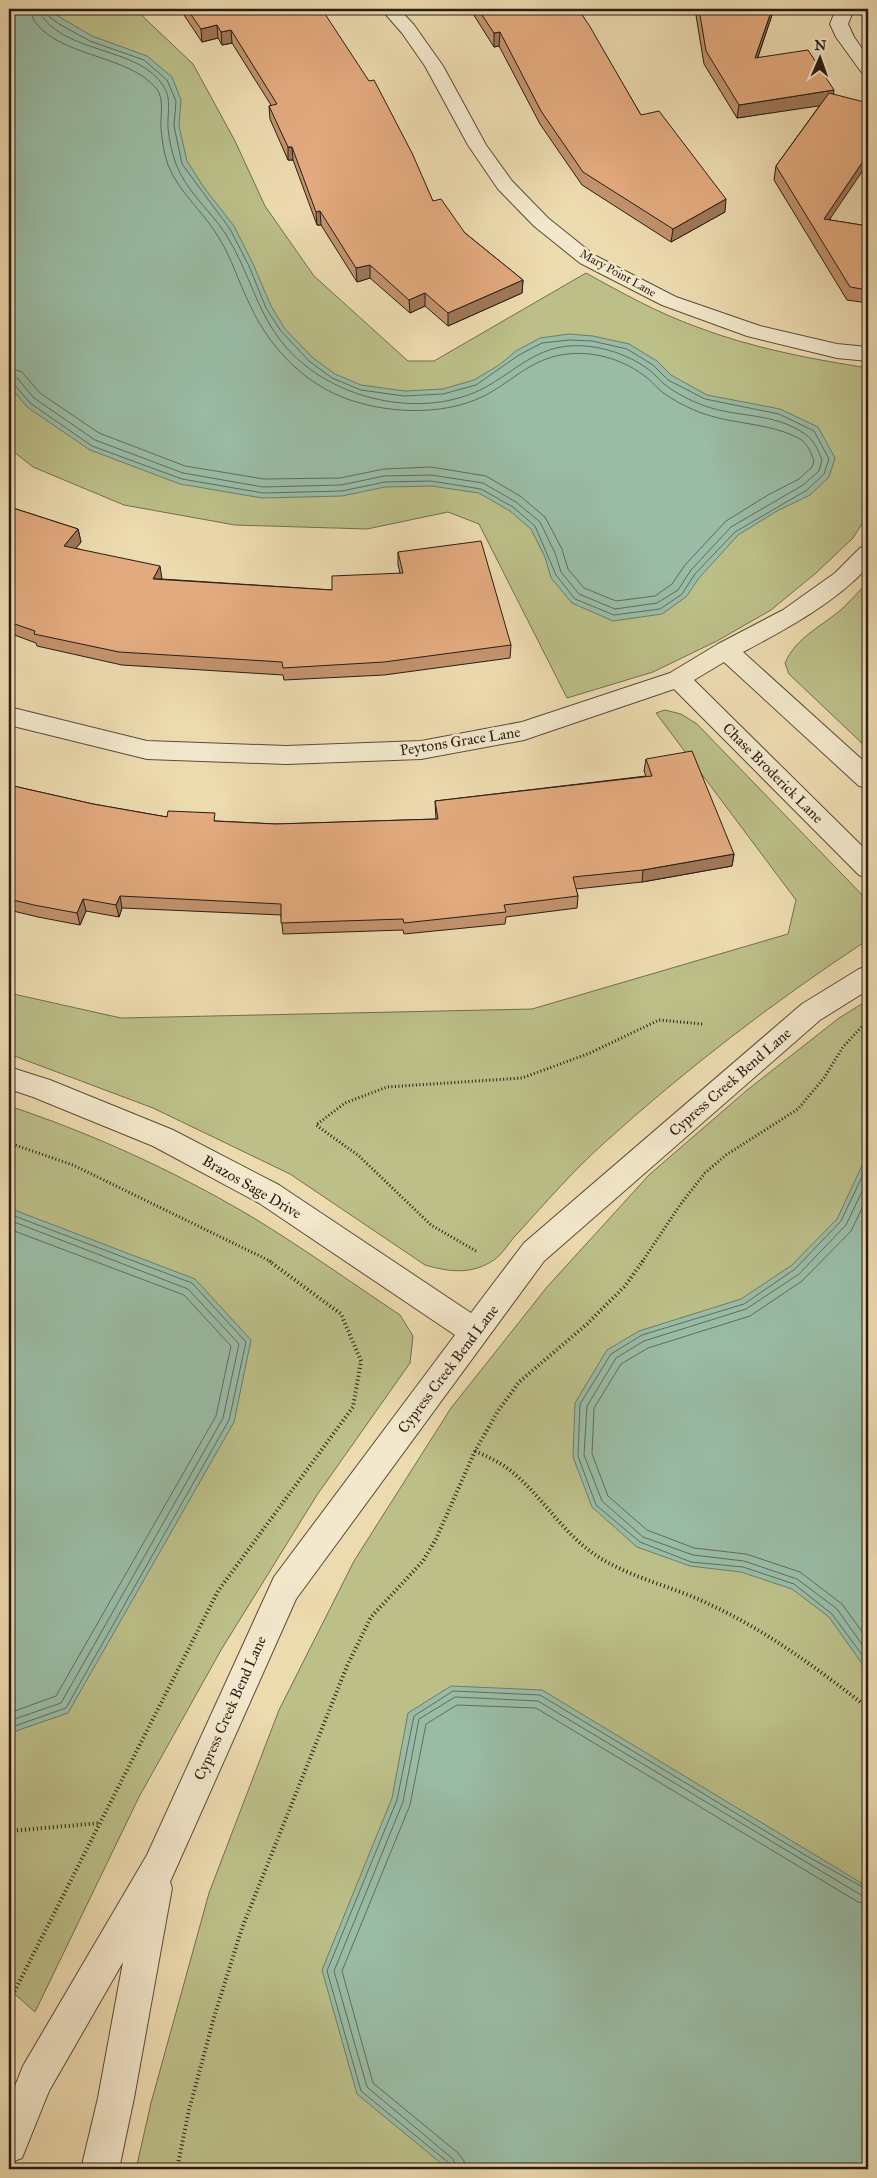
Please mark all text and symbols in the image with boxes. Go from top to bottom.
north arrow [794,32,844,82]
text: N [814,37,827,54]
street label: Mary Point Lane [577,246,659,300]
street label: Chase Broderick Lane [719,719,827,827]
street label: Peytons Grace Lane [398,723,522,759]
street label: Cypress Creek Bend Lane [665,1024,795,1140]
street label: Brazos Sage Drive [199,1151,305,1223]
street label: Cypress Creek Bend Lane [394,1301,502,1437]
street label: Cypress Creek Bend Lane [190,1633,270,1783]

